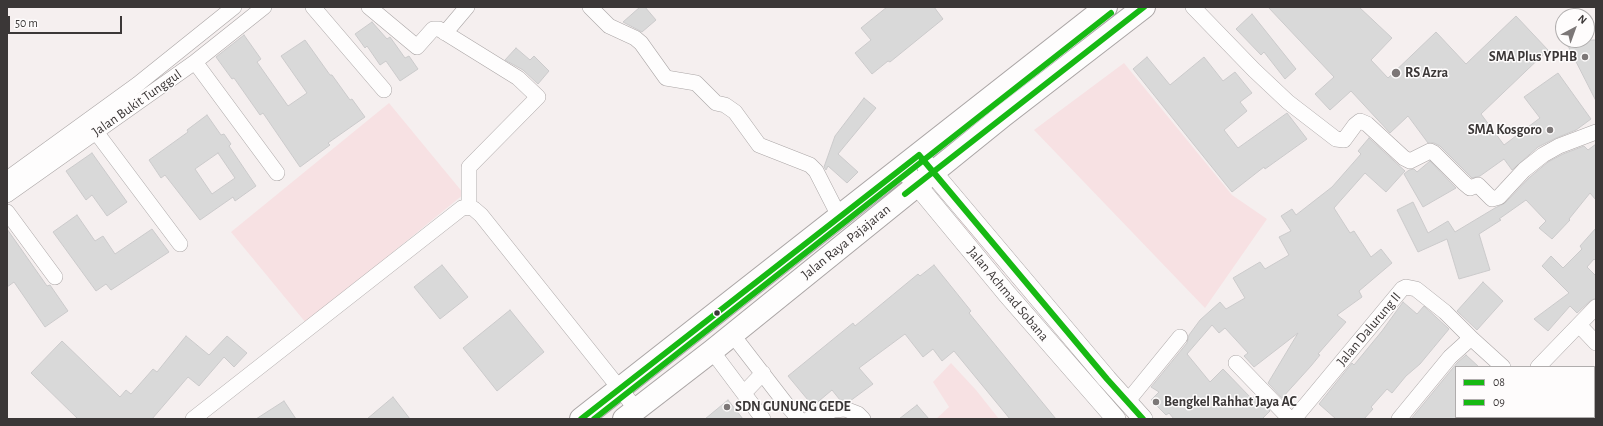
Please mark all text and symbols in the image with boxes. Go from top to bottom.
scale bar [10,8,124,34]
north arrow [1555,8,1595,48]
text: N [1576,13,1589,26]
text: 50 m [15,17,38,29]
place label: SMA Plus YPHB [1489,49,1577,65]
marker: SMA Plus YPHB [1580,52,1590,62]
place label: RS Azra [1405,65,1448,81]
street label: Jalan Bukit Tunggul [89,66,185,140]
marker: RS Azra [1390,67,1402,79]
place label: SMA Kosgoro [1468,122,1542,138]
marker: SMA Kosgoro [1545,125,1555,135]
street label: Jalan Raya Pajajaran [798,201,894,283]
street label: Jalan Achmad Sobana [964,243,1052,345]
street label: Jalan Dalurung II [1333,289,1405,369]
unlabelled marker [712,308,722,318]
legend [1455,366,1595,418]
text: 08 [1493,376,1505,388]
place label: Bengkel Rahhat Jaya AC [1164,394,1297,410]
text: 09 [1493,396,1505,408]
marker: Bengkel Rahhat Jaya AC [1151,397,1161,407]
place label: SDN GUNUNG GEDE [735,399,851,415]
marker: SDN GUNUNG GEDE [722,402,732,412]

